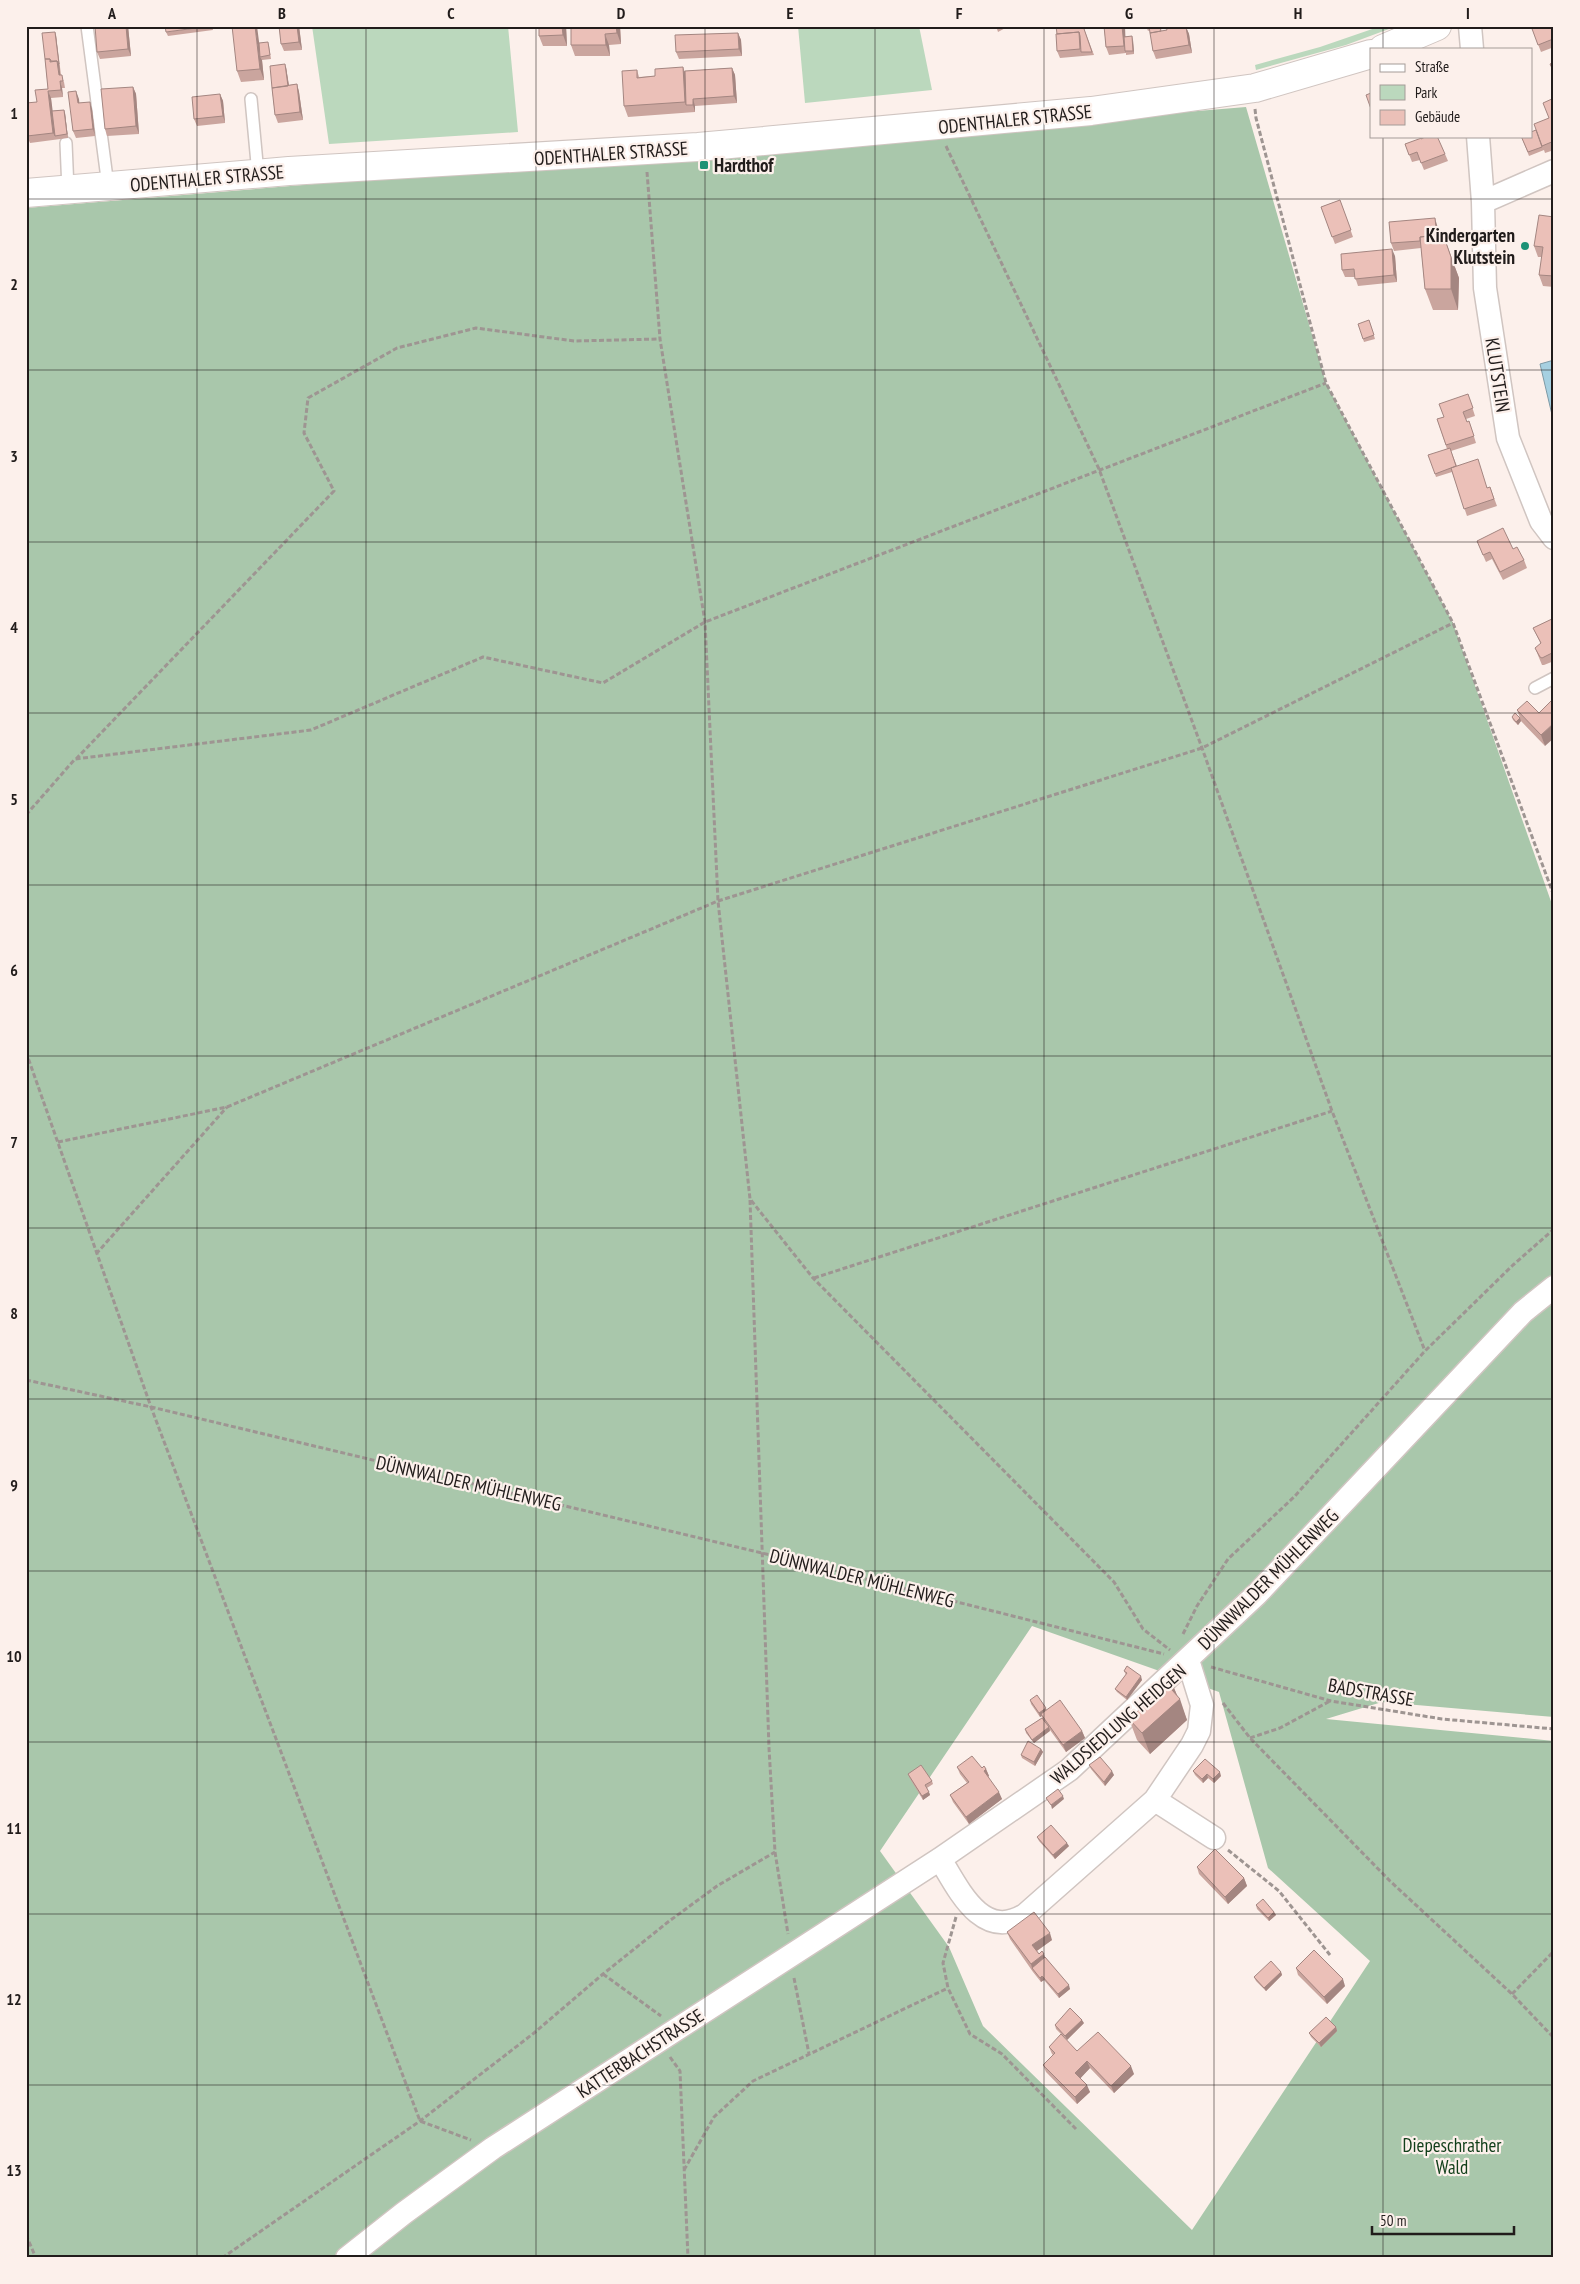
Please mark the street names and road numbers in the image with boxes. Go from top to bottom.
street label: ODENTHALER STRASSE [937,99,1093,139]
street label: ODENTHALER STRASSE [533,136,689,170]
street label: ODENTHALER STRASSE [129,159,285,197]
street label: KLUTSTEIN [1480,336,1516,414]
street label: DÜNNWALDER MÜHLENWEG [374,1450,564,1516]
street label: DÜNNWALDER MÜHLENWEG [1193,1504,1343,1654]
street label: DÜNNWALDER MÜHLENWEG [767,1543,957,1613]
street label: WALDSIEDLUNG HEIDGEN [1045,1659,1191,1789]
street label: BADSTRASSE [1326,1673,1416,1711]
street label: KATTERBACHSTRASSE [572,2003,708,2103]

